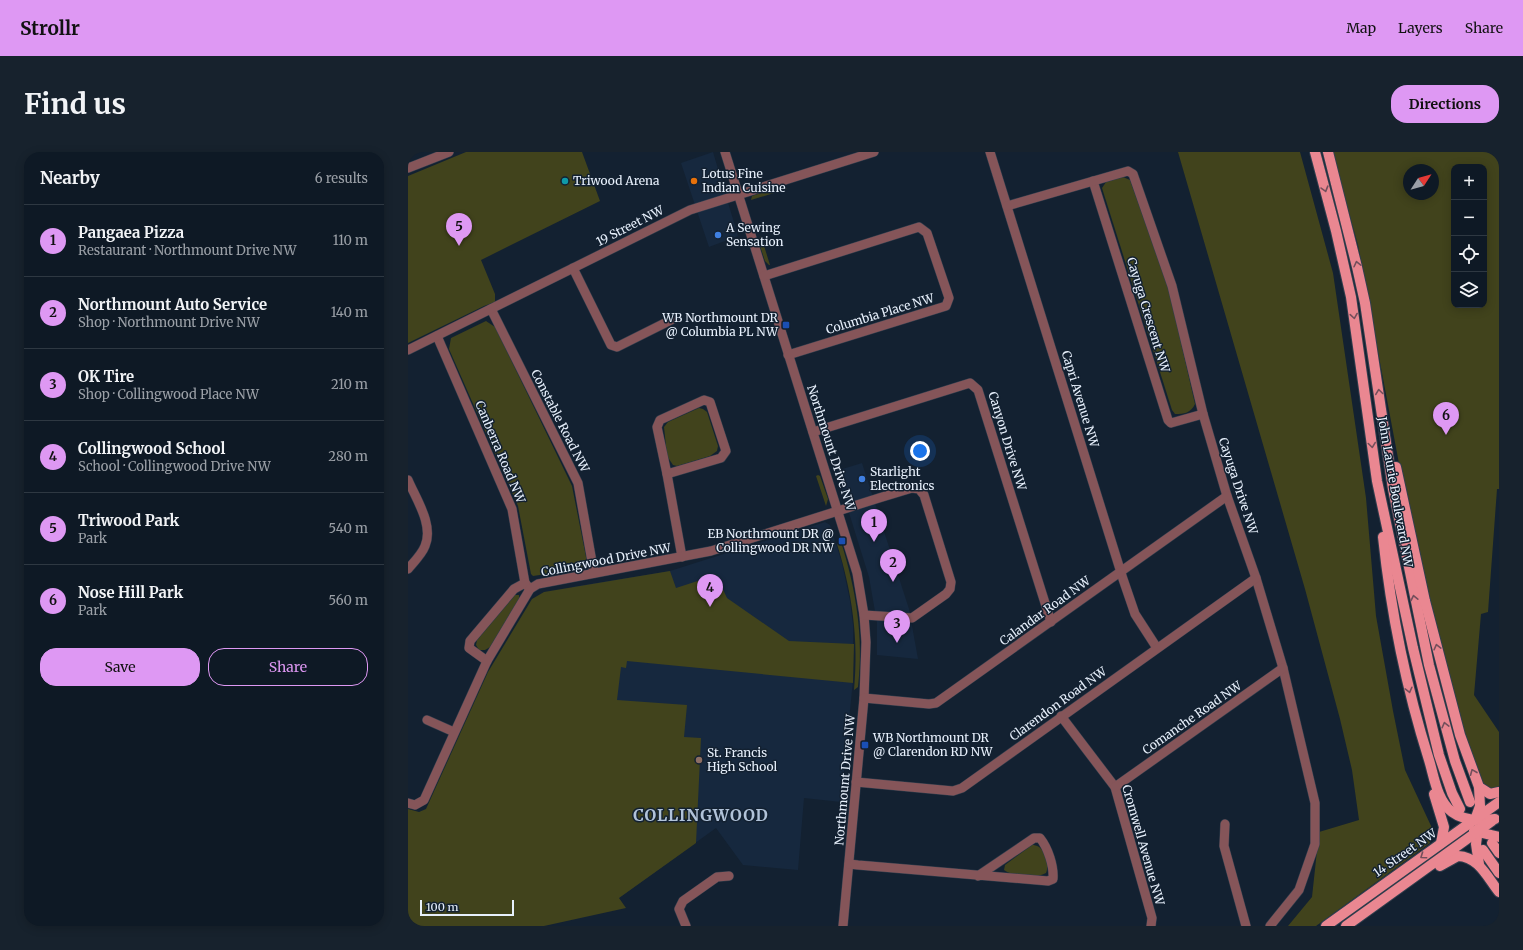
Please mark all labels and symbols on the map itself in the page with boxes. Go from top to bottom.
north arrow [1403,164,1439,200]
place label: Lotus Fine Indian Cuisine [702,166,786,195]
place label: Triwood Arena [573,173,660,188]
marker: Triwood Arena [560,176,570,186]
marker: Lotus Fine Indian Cuisine [689,176,699,186]
one-way arrow [1320,186,1329,193]
street label: 19 Street NW [593,202,667,249]
pin: 5 [446,213,472,246]
place label: A Sewing Sensation [725,220,784,249]
marker: A Sewing Sensation [713,230,723,240]
street label: Cayuga Crescent NW [1124,256,1173,375]
one-way arrow [1353,261,1361,268]
street label: Columbia Place NW [824,290,937,337]
place label: WB Northmount DR @ Columbia PL NW [661,310,779,339]
one-way arrow [1349,313,1358,319]
marker: WB Northmount DR @ Columbia PL NW [781,320,791,330]
street label: Capri Avenue NW [1059,349,1103,450]
street label: Constable Road NW [528,367,593,476]
street label: Northmount Drive NW [804,383,859,514]
one-way arrow [1375,389,1384,395]
street label: Canyon Drive NW [985,390,1030,493]
street label: Canberra Road NW [472,398,529,506]
pin: 6 [1433,402,1459,435]
street label: John Laurie Boulevard NW [1375,415,1416,569]
street label: Cayuga Drive NW [1216,436,1262,537]
your location [910,441,930,461]
one-way arrow [1367,442,1376,448]
place label: Starlight Electronics [870,464,935,493]
marker: Starlight Electronics [857,474,867,484]
pin: 1 [861,509,887,542]
place label: EB Northmount DR @ Collingwood DR NW [708,526,835,555]
marker: EB Northmount DR @ Collingwood DR NW [837,536,847,546]
street label: Collingwood Drive NW [540,539,673,579]
pin: 2 [880,549,906,582]
street label: Calandar Road NW [997,572,1094,648]
pin: 4 [697,574,723,607]
one-way arrow [1411,595,1419,602]
pin: 3 [884,610,910,643]
one-way arrow [1433,644,1442,651]
street label: Clarendon Road NW [1006,663,1110,744]
street label: Comanche Road NW [1139,677,1245,757]
one-way arrow [1404,687,1413,694]
street label: Northmount Drive NW [831,713,858,846]
one-way arrow [1441,722,1450,729]
place label: WB Northmount DR @ Clarendon RD NW [872,730,993,759]
marker: WB Northmount DR @ Clarendon RD NW [860,740,870,750]
place label: St. Francis High School [707,745,778,774]
marker: St. Francis High School [694,755,704,765]
one-way arrow [1470,769,1478,777]
street label: Cromwell Avenue NW [1119,783,1168,908]
district label: COLLINGWOOD [633,805,769,825]
street label: 14 Street NW [1370,825,1440,880]
one-way arrow [1421,851,1428,858]
scale bar [420,898,514,917]

